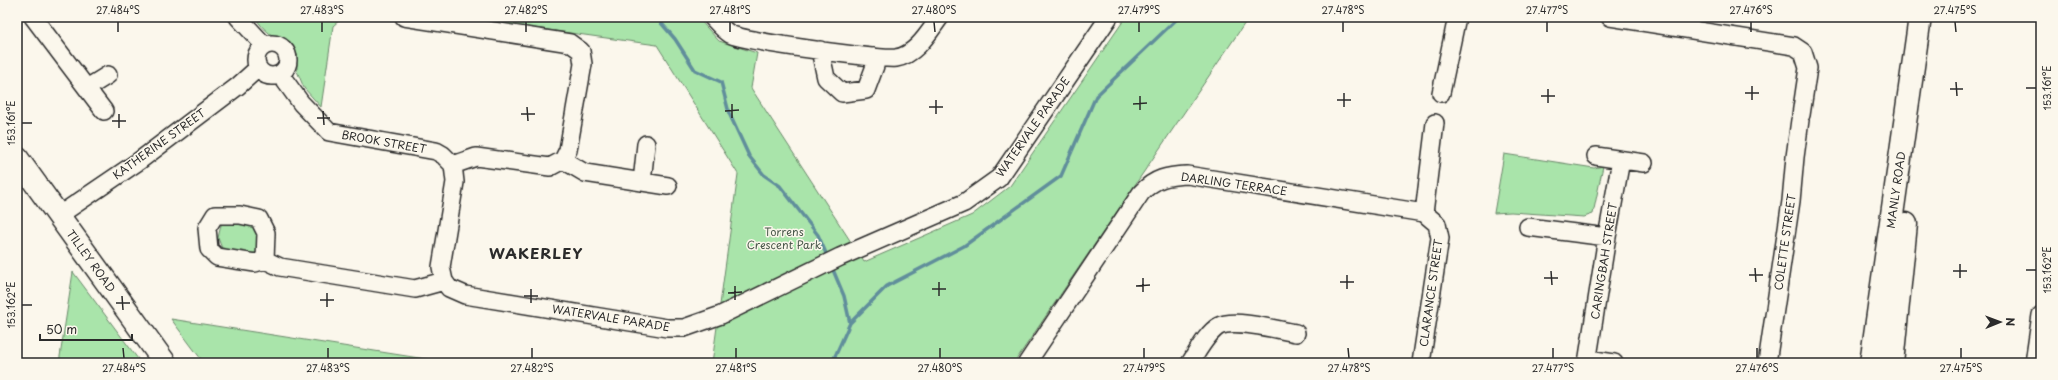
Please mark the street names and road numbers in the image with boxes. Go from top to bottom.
street label: WATERVALE PARADE [991,73,1074,180]
street label: KATHERINE STREET [109,104,209,183]
street label: BROOK STREET [340,126,428,157]
street label: MANLY ROAD [1882,150,1909,229]
street label: DARLING TERRACE [1180,168,1288,199]
street label: COLETTE STREET [1769,192,1800,291]
street label: CARINGBAH STREET [1586,201,1621,321]
street label: TILLEY ROAD [63,226,120,296]
street label: CLARANCE STREET [1415,237,1447,348]
street label: WATERVALE PARADE [551,300,671,335]

